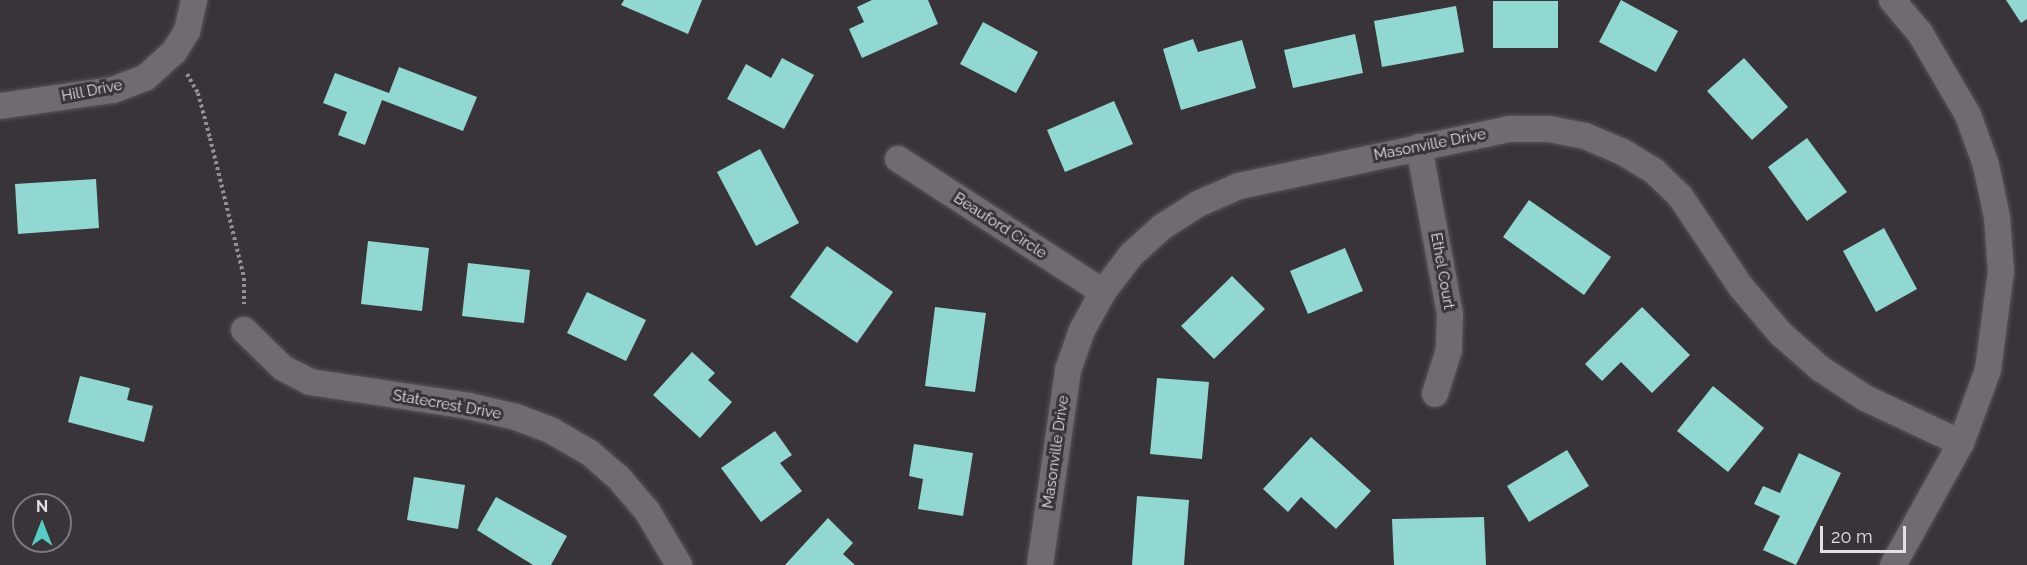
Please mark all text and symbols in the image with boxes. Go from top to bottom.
street label: Hill Drive [60,76,124,106]
street label: Masonville Drive [1372,125,1488,165]
street label: Beauford Circle [950,189,1050,263]
street label: Ethel Court [1426,231,1458,311]
street label: Statecrest Drive [391,387,503,423]
street label: Masonville Drive [1039,394,1073,510]
north arrow [12,493,72,553]
text: N [36,497,48,516]
scale bar [1823,514,1908,552]
text: 20 m [1831,526,1873,547]

